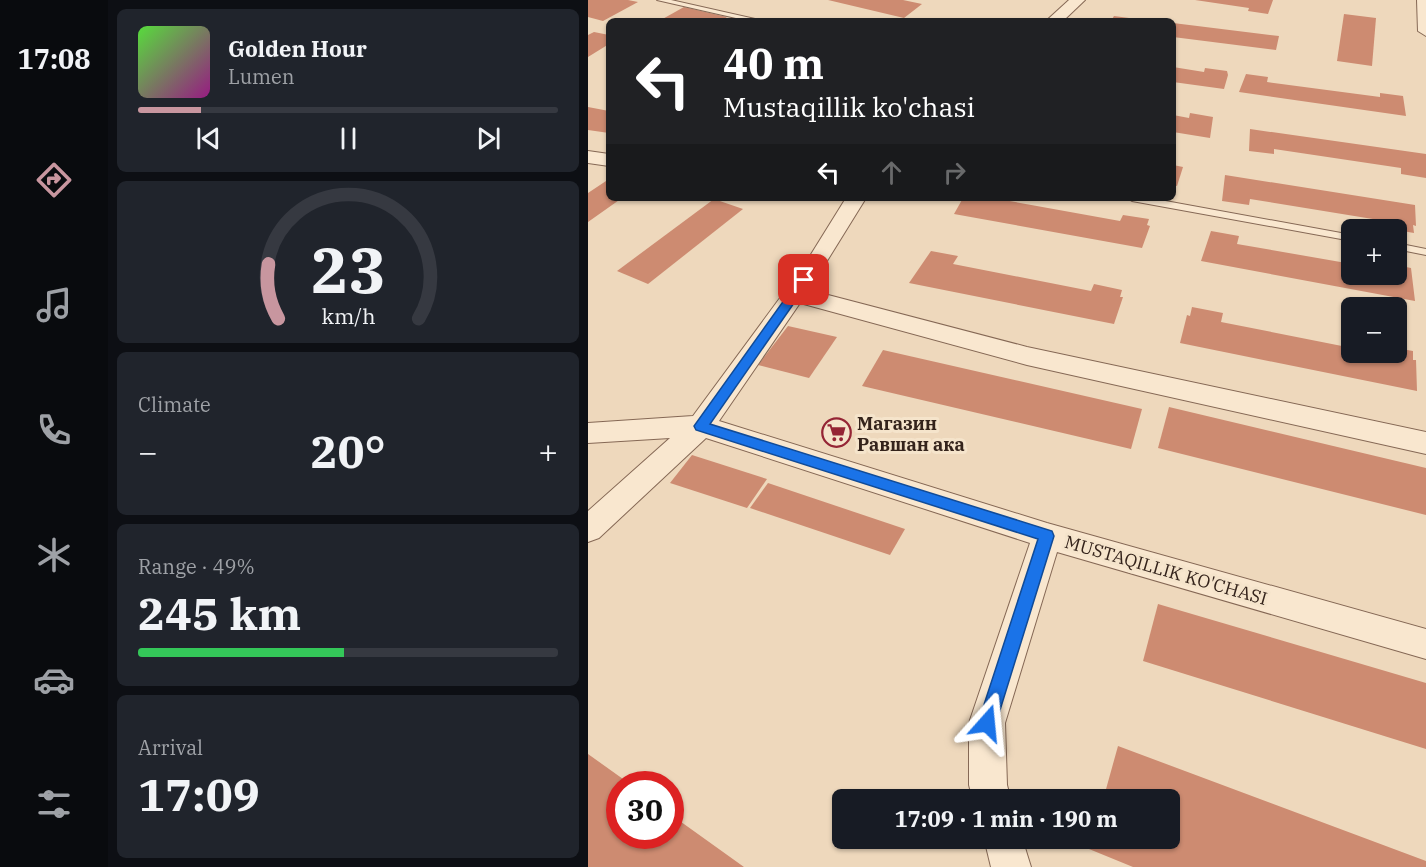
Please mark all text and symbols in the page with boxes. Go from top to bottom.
text: Golden Hour [228,34,367,63]
text: 40 m [723,36,824,91]
text: 17:08 [18,41,90,76]
icon: left [624,42,702,120]
text: Lumen [228,63,295,90]
text: Mustaqillik ko'chasi [723,89,975,124]
icon: previous [192,122,225,155]
icon: pause [332,122,365,155]
icon: next [472,122,505,155]
icon: left [812,156,845,189]
icon: ahead [875,156,908,189]
icon: right [938,156,971,189]
icon: directions [33,159,75,201]
map controls [1341,219,1407,363]
button: + [1341,219,1407,285]
text: 23 [311,229,385,310]
pin [778,254,829,305]
icon: arrive [787,263,820,296]
icon: music [33,284,75,326]
button: − [1341,297,1407,363]
text: km/h [321,302,375,330]
text: Climate [138,391,211,418]
icon: phone [33,409,75,451]
place label: Магазин Равшан ака [857,412,965,456]
supermarket icon: Магазин Равшан ака [820,417,852,449]
text: 20° [310,422,386,480]
text: − [138,430,158,473]
text: + [538,430,558,473]
street label: MUSTAQILLIK KO'CHASI [1062,530,1270,610]
icon: climate [33,534,75,576]
text: Range · 49% [138,553,255,580]
text: 245 km [138,584,301,642]
icon: car [33,659,75,701]
position arrow [955,691,1019,755]
text: Arrival [138,734,203,761]
text: 17:09 [138,765,260,823]
speed limit sign: 30 [606,771,684,849]
icon: filters [33,783,75,825]
text: 17:09 · 1 min · 190 m [894,804,1118,833]

